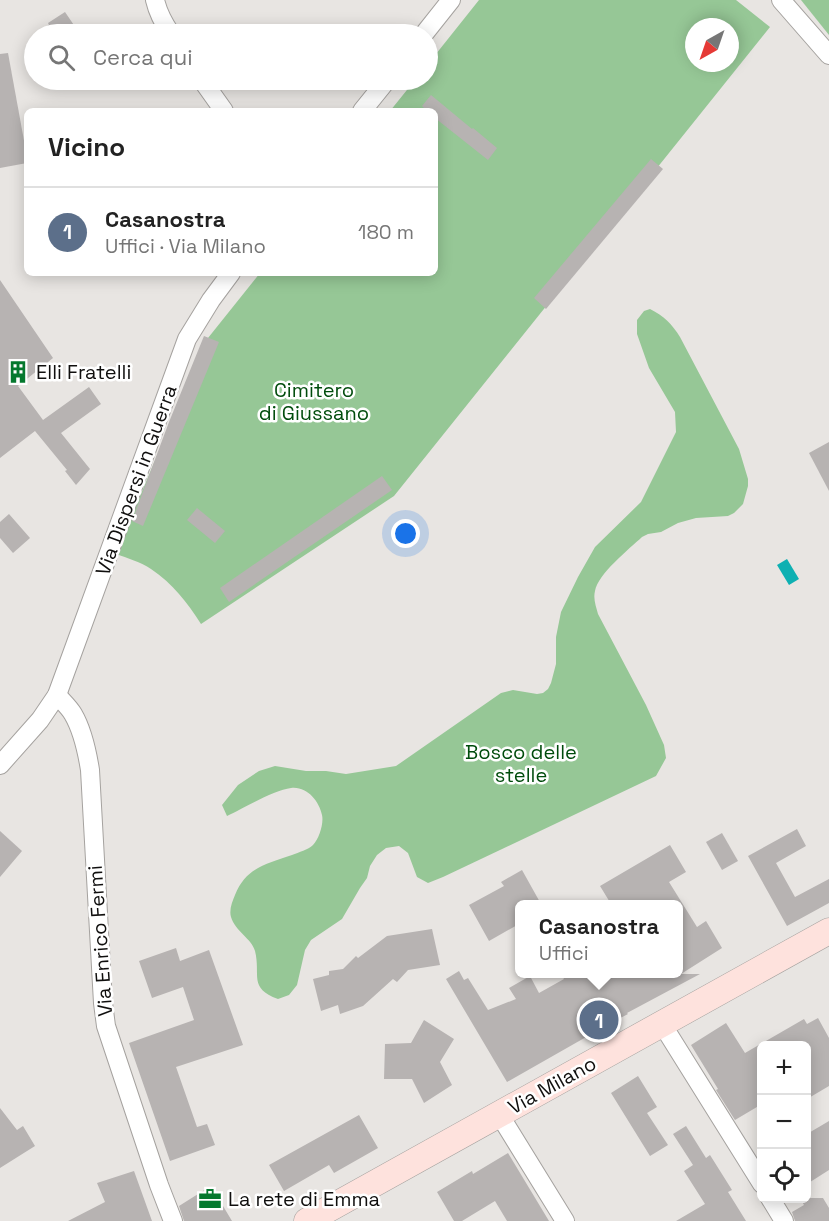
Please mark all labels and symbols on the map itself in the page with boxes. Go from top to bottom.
north arrow [685,18,739,72]
building icon: Elli Fratelli [5,359,31,385]
place label: Elli Fratelli [36,359,131,385]
park label: Cimitero di Giussano [259,377,369,426]
street label: Via Dispersi in Guerra [89,381,183,579]
your location [391,519,420,548]
park label: Bosco delle stelle [465,739,577,788]
street label: Via Enrico Fermi [82,865,118,1017]
pin: 1 [580,998,618,1042]
street label: Via Milano [503,1050,601,1120]
office icon: La rete di Emma [197,1186,223,1212]
place label: La rete di Emma [228,1186,380,1212]

